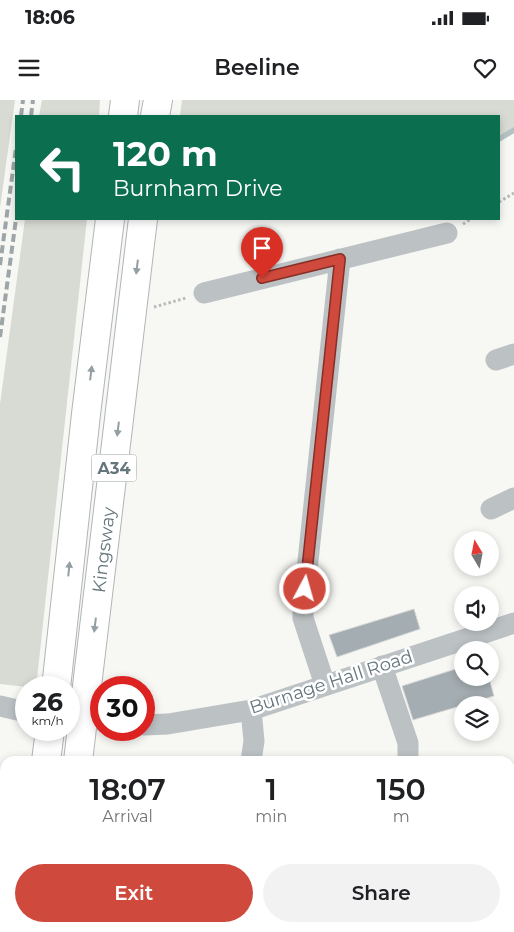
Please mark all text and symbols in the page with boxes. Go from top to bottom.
text: 18:06 [25,6,75,29]
icon: menu [15,54,43,82]
text: Beeline [214,54,300,81]
icon: heart [471,54,499,82]
text: 120 m [113,132,218,175]
icon: left [30,135,95,200]
text: Burnham Drive [113,175,282,202]
pin [241,227,283,278]
icon: arrive [248,234,276,262]
one-way arrow [133,259,141,275]
one-way arrow [87,365,95,381]
one-way arrow [114,421,122,437]
road number: A34 [92,454,136,482]
street label: Kingsway [88,506,120,594]
north arrow [454,531,499,576]
map controls [454,531,499,741]
one-way arrow [65,561,73,577]
position arrow [278,562,330,614]
button: sound [454,586,499,631]
one-way arrow [91,617,99,633]
button: search [454,641,499,686]
street label: Burnage Hall Road [247,645,415,719]
speed limit sign: 30 [90,676,155,741]
text: 26 [32,687,63,717]
button: layers [454,696,499,741]
text: km/h [31,713,64,728]
text: 18:07 [89,771,166,808]
text: 1 [265,771,277,808]
text: 150 [377,771,426,808]
text: Arrival [102,807,153,826]
text: min [255,807,287,826]
text: m [393,807,410,826]
button: Exit [15,864,253,922]
button: Share [263,864,500,922]

